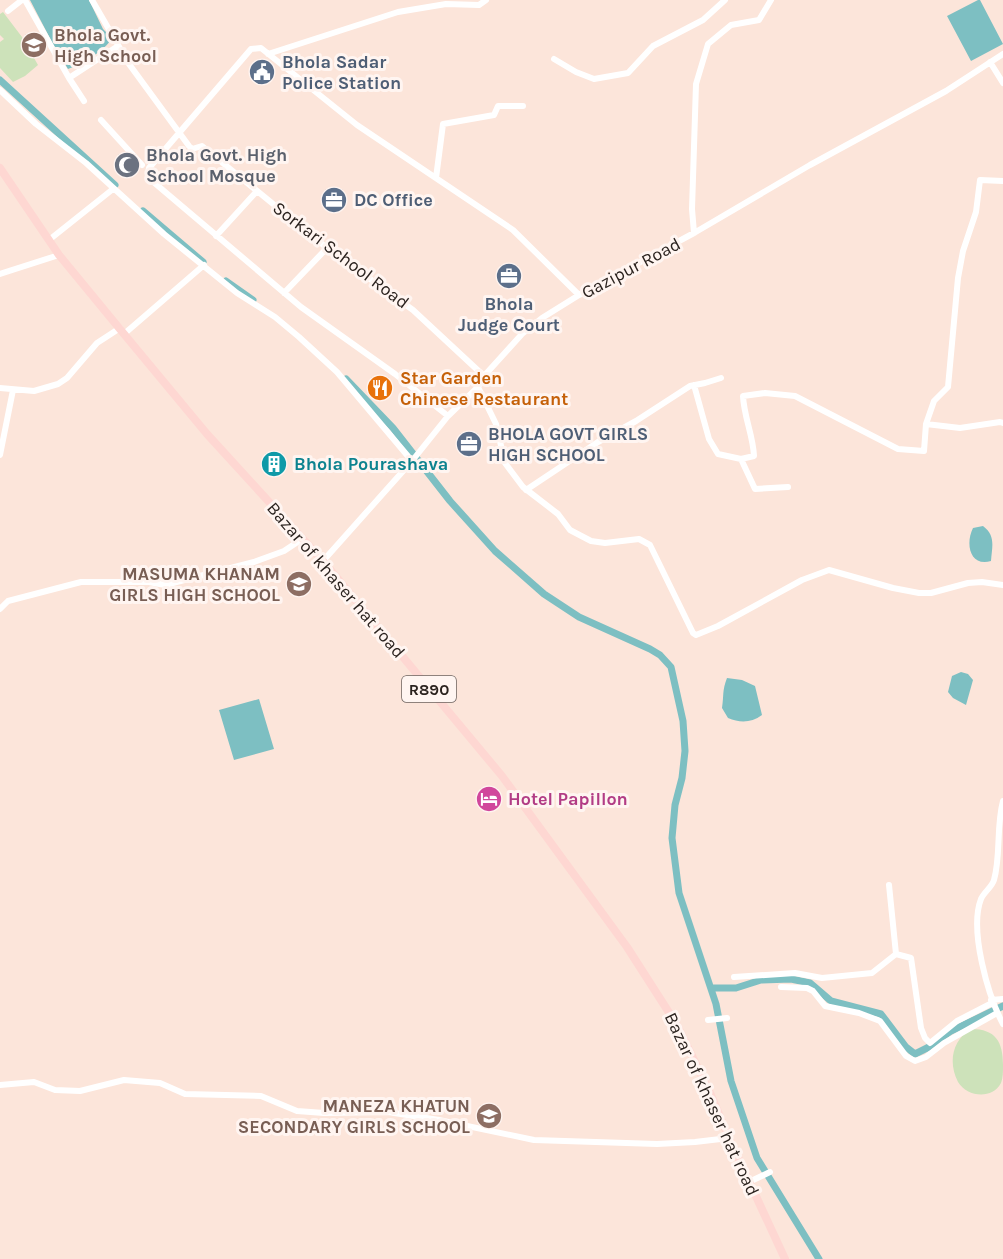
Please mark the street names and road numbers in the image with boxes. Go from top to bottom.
street label: Sorkari School Road [269,197,413,313]
street label: Gazipur Road [578,233,684,303]
street label: Bazar of khaser hat road [262,497,410,663]
road number: R890 [402,676,456,702]
street label: Bazar of khaser hat road [660,1009,764,1199]

